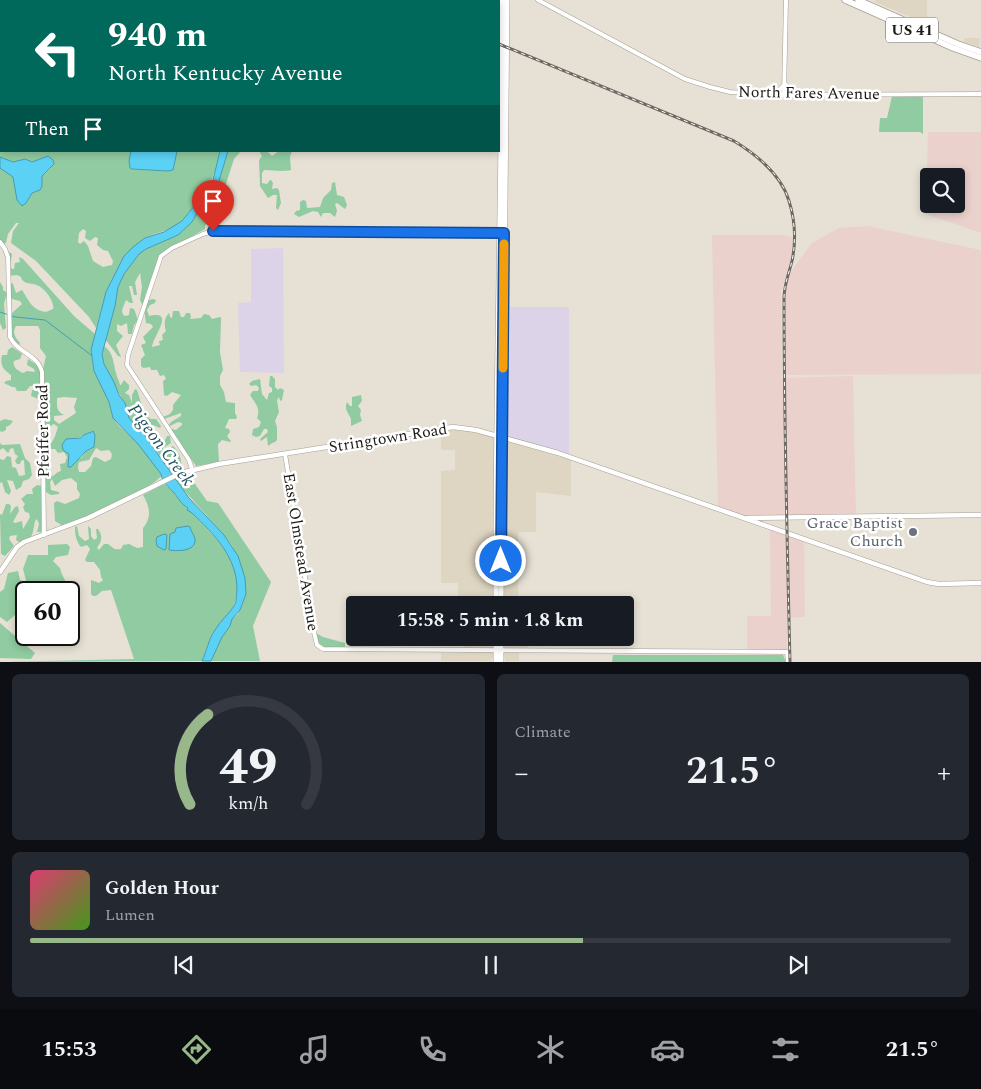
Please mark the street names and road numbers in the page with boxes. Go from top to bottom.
road number: US 41 [886,18,938,42]
street label: North Fares Avenue [738,80,880,106]
street label: Pfeiffer Road [30,384,56,478]
street label: Stringtown Road [327,417,449,459]
street label: East Olmstead Avenue [277,471,325,633]

